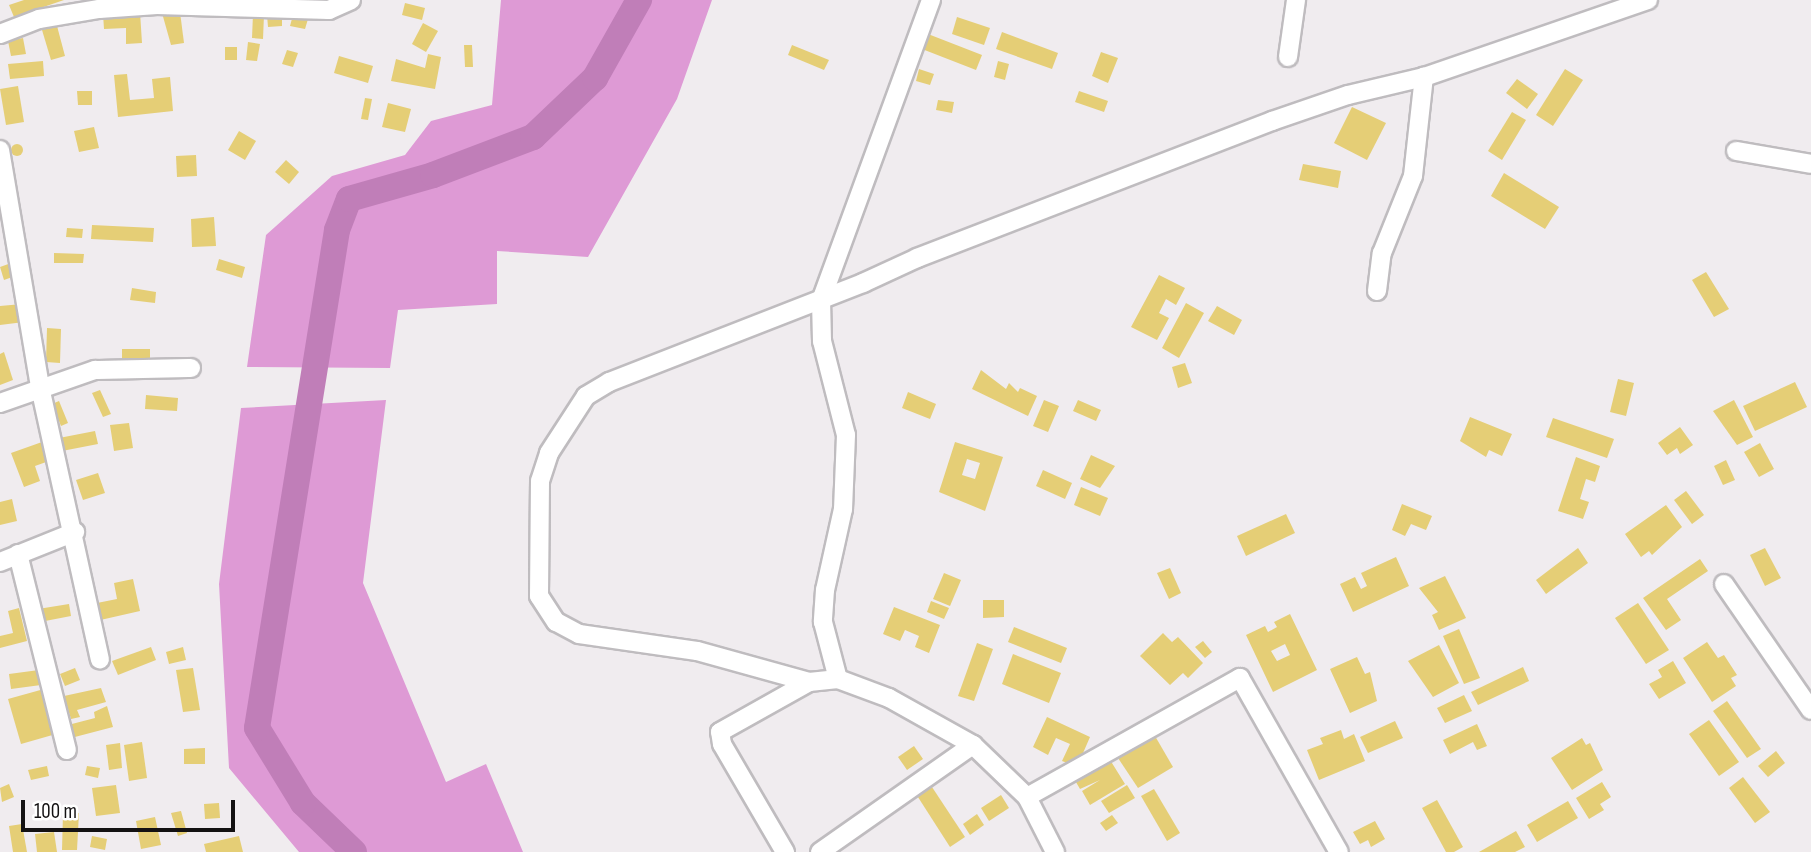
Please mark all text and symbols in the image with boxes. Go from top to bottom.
scale bar [24,786,238,830]
text: 100 m [34,799,77,824]

